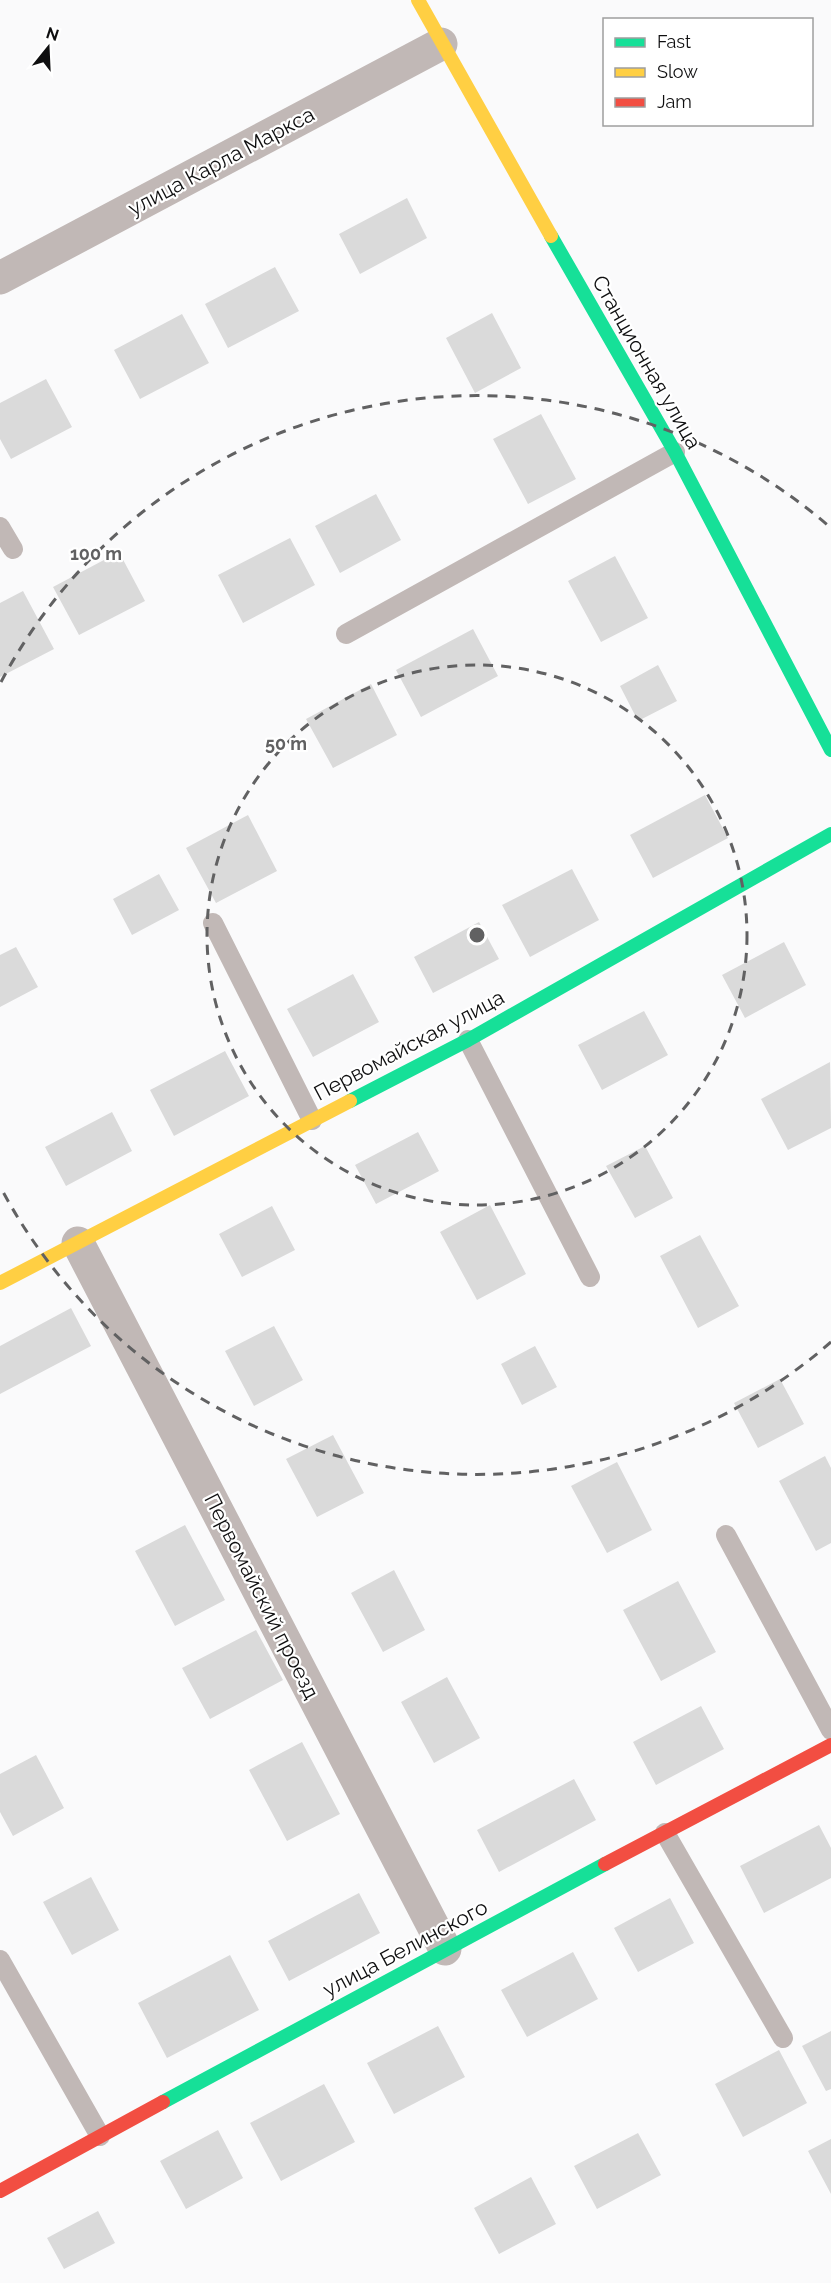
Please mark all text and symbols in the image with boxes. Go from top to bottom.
north arrow [18,18,78,78]
legend [603,18,813,126]
text: N [44,23,61,45]
text: Fast [657,31,691,52]
text: Slow [657,61,698,82]
text: Jam [657,91,692,112]
street label: улица Карла Маркса [124,101,318,221]
street label: Станционная улица [587,271,707,453]
text: 100 m [70,543,122,564]
text: 50 m [265,733,307,754]
centre of rings [467,925,487,945]
street label: Первомайская улица [310,984,508,1106]
street label: Первомайский проезд [199,1489,325,1703]
street label: улица Белинского [318,1894,492,2002]

